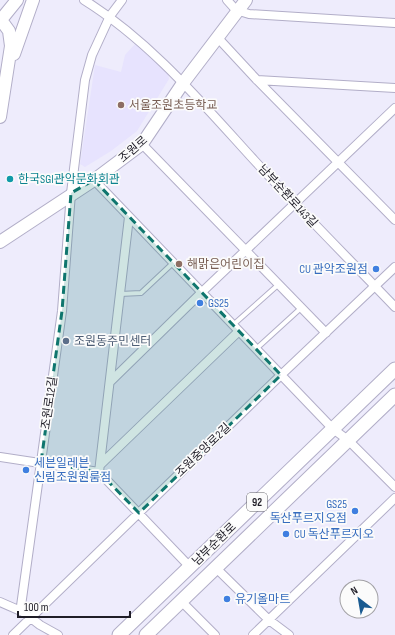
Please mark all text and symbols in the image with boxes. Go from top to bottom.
place label: 서울조원초등학교 [129,98,217,113]
marker: 서울조원초등학교 [116,100,126,110]
street label: 조원로 [116,133,151,166]
street label: 남부순환로143길 [255,162,321,231]
place label: 한국SGI관악문화회관 [18,172,120,187]
marker: 한국SGI관악문화회관 [5,174,15,184]
place label: 해맑은어린이집 [187,257,264,272]
marker: 해맑은어린이집 [174,259,184,269]
place label: CU 관악조원점 [299,262,368,277]
marker: CU 관악조원점 [371,264,381,274]
place label: GS25 [208,296,229,311]
marker: GS25 [195,298,205,308]
place label: 조원동주민센터 [74,334,151,349]
marker: 조원동주민센터 [61,336,71,346]
street label: 조원로12길 [38,376,61,431]
street label: 조원중앙로2길 [173,420,234,480]
place label: 세븐일레븐 신림조원원룸점 [34,456,111,485]
marker: 세븐일레븐 신림조원원룸점 [21,465,31,475]
road number: 92 [247,493,267,511]
place label: GS25 독산푸르지오점 [270,497,347,526]
marker: GS25 독산푸르지오점 [350,506,360,516]
street label: 남부순환로 [189,520,239,569]
place label: CU 독산푸르지오 [294,527,374,542]
marker: CU 독산푸르지오 [281,529,291,539]
north arrow [339,579,379,619]
text: N [348,584,360,598]
place label: 유기올마트 [235,592,290,607]
scale bar [18,593,130,619]
marker: 유기올마트 [222,594,232,604]
text: 100 m [24,600,49,615]

